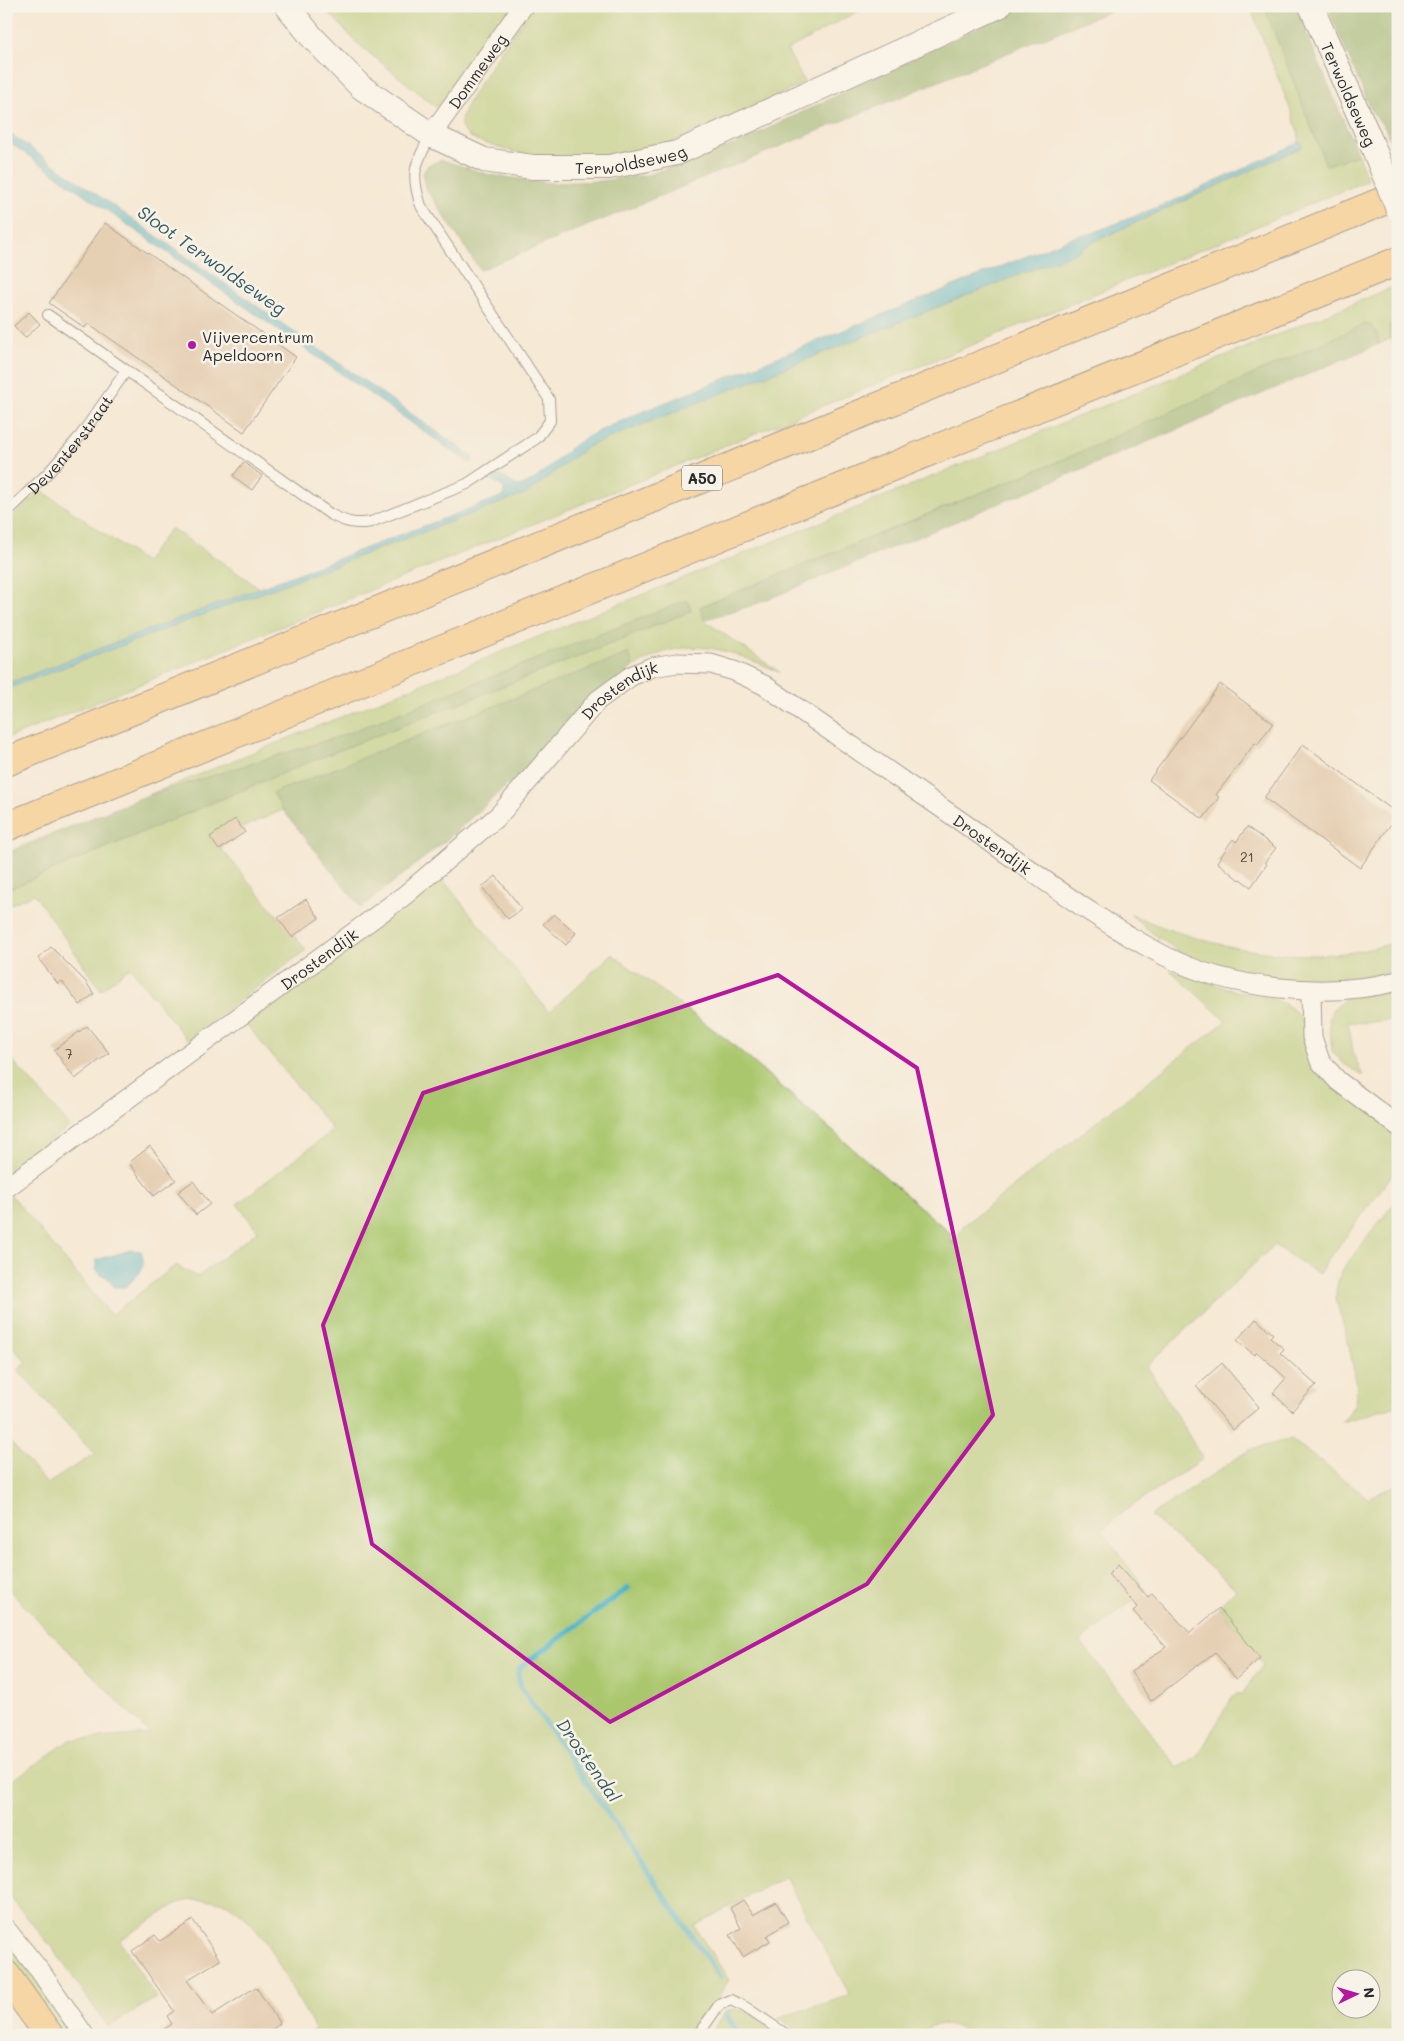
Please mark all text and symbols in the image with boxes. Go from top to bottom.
street label: Dommeweg [443,29,511,112]
street label: Terwoldseweg [1317,38,1381,150]
street label: Terwoldseweg [575,140,689,178]
water label: Sloot Terwoldseweg [133,200,291,320]
place label: Vijvercentrum Apeldoorn [202,326,314,365]
marker: Vijvercentrum Apeldoorn [186,339,198,351]
street label: Deventerstraat [22,390,117,498]
road number: A50 [682,466,722,490]
street label: Drostendijk [576,656,659,723]
street label: Drostendijk [950,809,1036,879]
house number: 21 [1240,847,1254,866]
street label: Drostendijk [276,923,362,994]
house number: 7 [65,1044,73,1063]
water label: Drostendal [551,1713,627,1807]
north arrow [1332,1968,1382,2018]
text: N [1360,1987,1379,1999]

